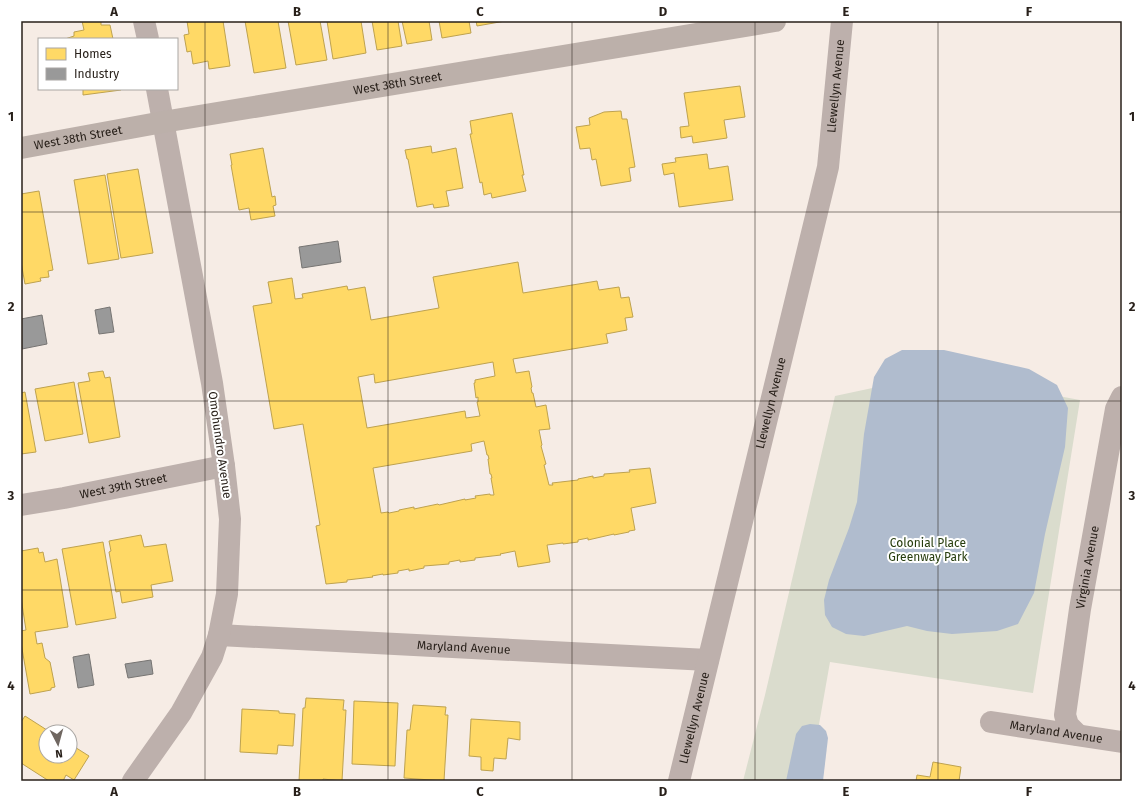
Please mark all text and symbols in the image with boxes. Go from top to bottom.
text: A [109,4,118,19]
text: B [293,4,301,19]
text: C [476,4,484,19]
text: D [659,4,668,19]
text: E [843,4,850,19]
text: F [1026,4,1033,19]
legend [38,38,178,90]
street label: Llewellyn Avenue [824,39,847,134]
text: Homes [74,47,112,61]
text: Industry [74,67,119,81]
street label: West 38th Street [352,69,443,97]
text: 1 [8,109,14,124]
text: 1 [1129,109,1135,124]
street label: West 38th Street [33,123,124,152]
text: 2 [8,299,15,314]
text: 2 [1129,299,1136,314]
street label: Llewellyn Avenue [753,356,789,450]
street label: Omohundro Avenue [206,390,234,500]
street label: West 39th Street [78,470,169,502]
text: 3 [7,488,15,503]
text: 3 [1128,488,1136,503]
street label: Virginia Avenue [1073,525,1102,610]
park label: Colonial Place Greenway Park [888,536,969,564]
street label: Maryland Avenue [417,638,511,657]
street label: Llewellyn Avenue [676,671,712,765]
text: 4 [7,678,15,693]
text: 4 [1128,678,1136,693]
street label: Maryland Avenue [1009,718,1104,746]
north arrow [38,724,78,764]
text: N [55,747,63,760]
text: A [109,784,118,799]
text: B [293,784,301,799]
text: C [476,784,484,799]
text: D [659,784,668,799]
text: E [843,784,850,799]
text: F [1026,784,1033,799]

